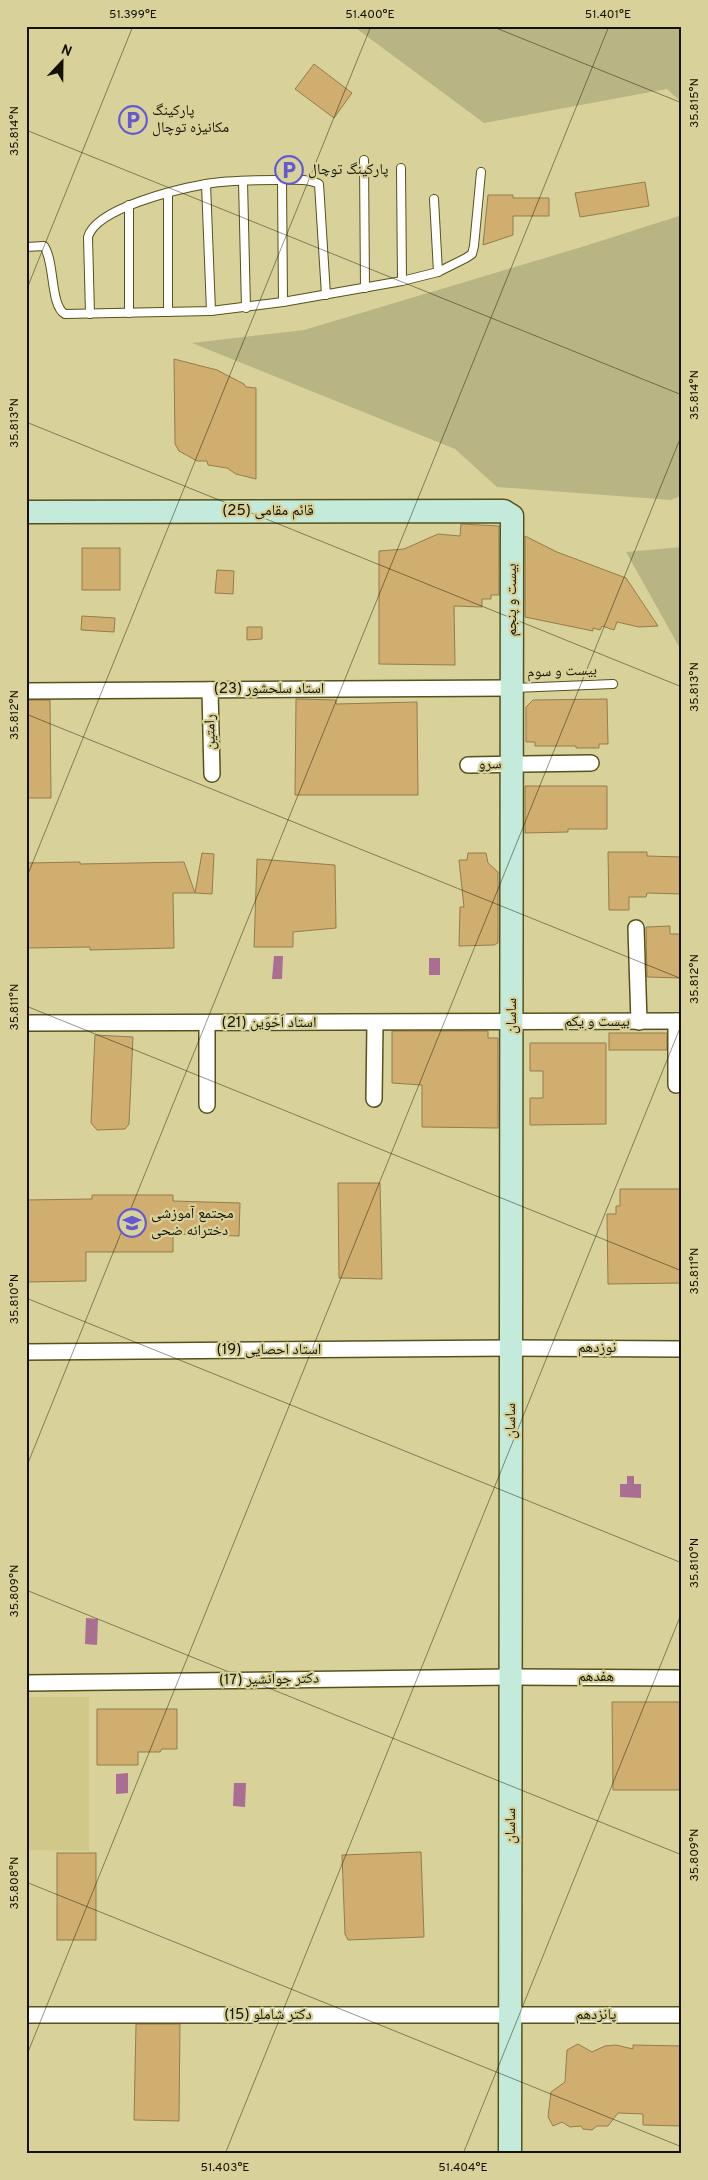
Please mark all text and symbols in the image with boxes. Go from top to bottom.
text: 51.399°E [109,7,157,23]
text: 51.400°E [345,7,395,23]
text: 51.401°E [585,7,631,23]
north arrow [38,38,88,88]
text: N [58,42,74,61]
text: 35.815°N [687,78,703,128]
place label: پارکینگ مکانیزه توچال [152,102,229,138]
parking icon: پارکینگ مکانیزه توچال [118,105,148,135]
text: 35.814°N [7,106,23,156]
parking icon: پارکینگ توچال [274,155,304,185]
place label: پارکینگ توچال [308,161,388,180]
text: 35.814°N [687,370,703,420]
text: 35.813°N [7,398,23,448]
street label: قائم مقامی (25) [222,502,314,521]
street label: بیست و پنجم [503,563,522,637]
street label: بیست و سوم [527,661,597,683]
text: 35.813°N [687,662,703,712]
street label: استاد سلحشور (23) [214,680,324,699]
text: 35.812°N [7,690,23,740]
street label: رامتین [201,714,221,750]
street label: سرو [478,755,502,775]
text: 35.812°N [687,954,703,1004]
text: 35.811°N [7,983,23,1031]
street label: ساسان [503,998,522,1034]
street label: استاد اَخوَين (21) [221,1013,317,1033]
street label: بیست و یکم [564,1013,630,1032]
place label: مجتمع آموزشی دخترانه ضحی [151,1205,234,1241]
school or university icon: مجتمع آموزشی دخترانه ضحی [117,1208,147,1238]
text: 35.811°N [687,1247,703,1295]
text: 35.810°N [7,1274,23,1324]
street label: نوزدهم [578,1339,616,1358]
street label: استاد احصایی (19) [217,1341,321,1360]
street label: ساسان [502,1403,521,1439]
text: 35.810°N [687,1538,703,1588]
text: 35.809°N [7,1565,23,1617]
street label: هفدهم [578,1668,614,1687]
street label: دکتر جوانشیر (17) [219,1670,319,1690]
street label: ساسان [502,1808,521,1844]
text: 35.809°N [687,1829,703,1881]
text: 35.808°N [7,1856,23,1910]
street label: دکتر شاملو (15) [224,2006,312,2025]
street label: پانزدهم [576,2006,616,2025]
text: 51.403°E [200,2160,250,2176]
text: 51.404°E [438,2160,488,2176]

